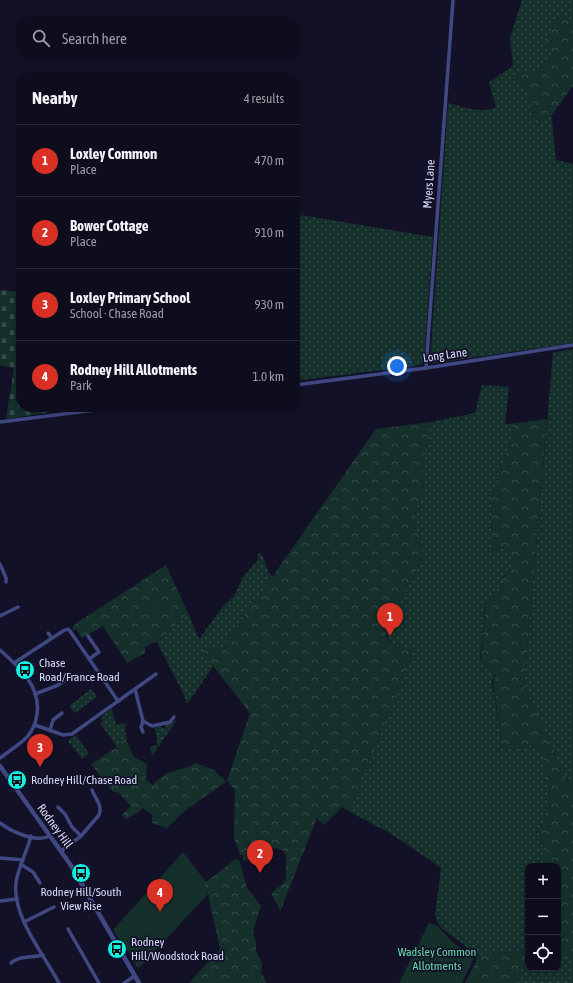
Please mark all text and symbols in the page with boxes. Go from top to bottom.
search box [16,16,300,60]
icon: search [30,27,52,49]
text: Search here [62,30,127,47]
text: Nearby [32,88,78,108]
text: 4 results [244,91,284,106]
text: Loxley Common [70,145,157,162]
text: 1 [42,153,48,168]
text: 470 m [255,153,284,168]
street label: Myers Lane [420,159,438,209]
text: Place [70,162,97,177]
text: Bower Cottage [70,217,148,234]
text: 2 [42,225,48,240]
text: 910 m [255,225,284,240]
text: Place [70,234,97,249]
text: Loxley Primary School [70,289,190,306]
text: 3 [42,297,48,312]
text: 930 m [255,297,284,312]
text: School · Chase Road [70,306,164,321]
street label: Long Lane [422,345,468,365]
your location [387,356,407,376]
text: Rodney Hill Allotments [70,361,197,378]
text: 4 [42,369,48,384]
text: 1.0 km [253,369,284,384]
text: Park [70,378,92,393]
pin: 1 [377,603,403,636]
place label: Chase Road/France Road [39,656,120,684]
bus stop icon: Chase Road/France Road [14,659,36,681]
pin: 3 [27,734,53,767]
bus stop icon: Rodney Hill/Chase Road [6,769,28,791]
place label: Rodney Hill/Chase Road [31,773,137,787]
street label: Rodney Hill [34,801,76,851]
pin: 2 [247,840,273,873]
bus stop icon: Rodney Hill/South View Rise [70,862,92,884]
map controls [525,863,561,971]
button: + [525,863,561,899]
pin: 4 [147,879,173,912]
place label: Rodney Hill/South View Rise [41,885,121,913]
button: − [525,899,561,935]
place label: Rodney Hill/Woodstock Road [131,935,224,963]
button: locate [525,935,561,971]
bus stop icon: Rodney Hill/Woodstock Road [106,938,128,960]
park label: Wadsley Common Allotments [398,945,476,973]

